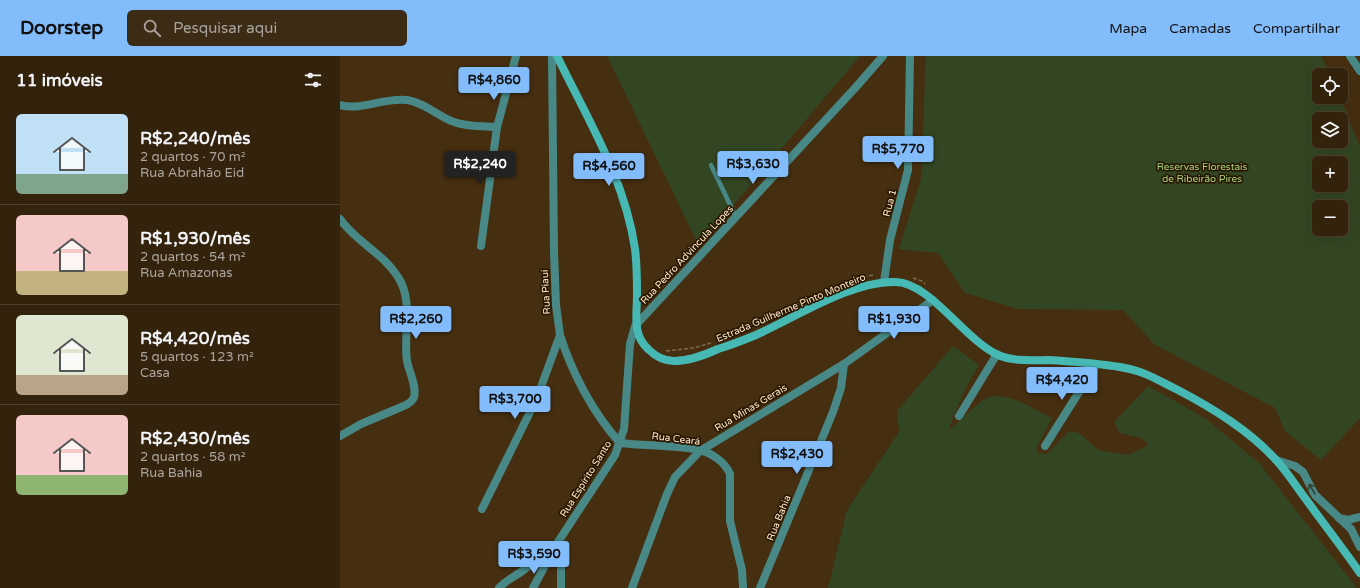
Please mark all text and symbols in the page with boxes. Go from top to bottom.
search box [127,10,407,46]
text: Doorstep [20,17,103,39]
icon: search [141,17,163,39]
text: Pesquisar aqui [173,19,277,37]
text: Mapa [1109,20,1147,37]
text: Camadas [1169,20,1231,37]
text: Compartilhar [1253,20,1340,37]
pin: R$4,860 [457,67,531,101]
map controls [1312,68,1348,236]
button: locate [1312,68,1348,104]
icon: filters [302,69,324,91]
text: 11 imóveis [16,70,103,91]
text: R$4,860 [467,72,521,88]
button: layers [1312,112,1348,148]
text: R$2,240/mês [140,128,250,149]
icon: home [48,130,96,178]
pin: R$5,770 [861,136,935,170]
text: R$5,770 [871,141,925,157]
text: 2 quartos · 70 m² [140,149,246,165]
pin: R$2,240 [443,151,517,185]
pin: R$3,630 [716,151,790,185]
pin: R$4,560 [572,153,646,187]
text: R$2,240 [453,156,507,172]
text: R$3,630 [726,156,780,172]
button: + [1312,156,1348,192]
text: R$4,560 [582,158,636,174]
park label: Reservas Florestais de Ribeirão Pires [1157,161,1248,185]
text: Rua Abrahão Eid [140,165,244,181]
street label: Rua 1 [881,188,899,218]
button: − [1312,200,1348,236]
street label: Rua Pedro Advincula Lopes [638,203,736,307]
text: R$1,930/mês [140,228,250,249]
icon: home [48,231,96,279]
text: 2 quartos · 54 m² [140,249,246,265]
text: Rua Amazonas [140,265,233,281]
street label: Rua Piauí [539,269,553,315]
street label: Estrada Guilherme Pinto Monteiro [714,271,868,345]
pin: R$2,260 [379,306,453,340]
pin: R$1,930 [857,306,931,340]
text: R$2,260 [389,311,443,327]
text: R$1,930 [867,311,921,327]
text: R$4,420/mês [140,328,250,349]
icon: home [48,331,96,379]
text: 5 quartos · 123 m² [140,349,254,365]
text: Casa [140,365,170,381]
pin: R$4,420 [1025,367,1099,401]
text: R$4,420 [1035,372,1089,388]
street label: Rua Minas Gerais [713,381,790,434]
pin: R$3,700 [478,386,552,420]
text: R$3,700 [488,391,542,407]
text: R$2,430/mês [140,428,250,449]
street label: Rua Ceará [651,430,701,448]
icon: home [48,431,96,479]
street label: Rua Espírito Santo [558,439,614,519]
pin: R$2,430 [760,441,834,475]
text: R$2,430 [770,446,824,462]
text: 2 quartos · 58 m² [140,449,246,465]
text: Rua Bahia [140,465,203,481]
one-way arrow [1307,484,1316,495]
street label: Rua Bahia [764,493,794,543]
pin: R$3,590 [497,541,571,575]
text: R$3,590 [507,546,561,562]

